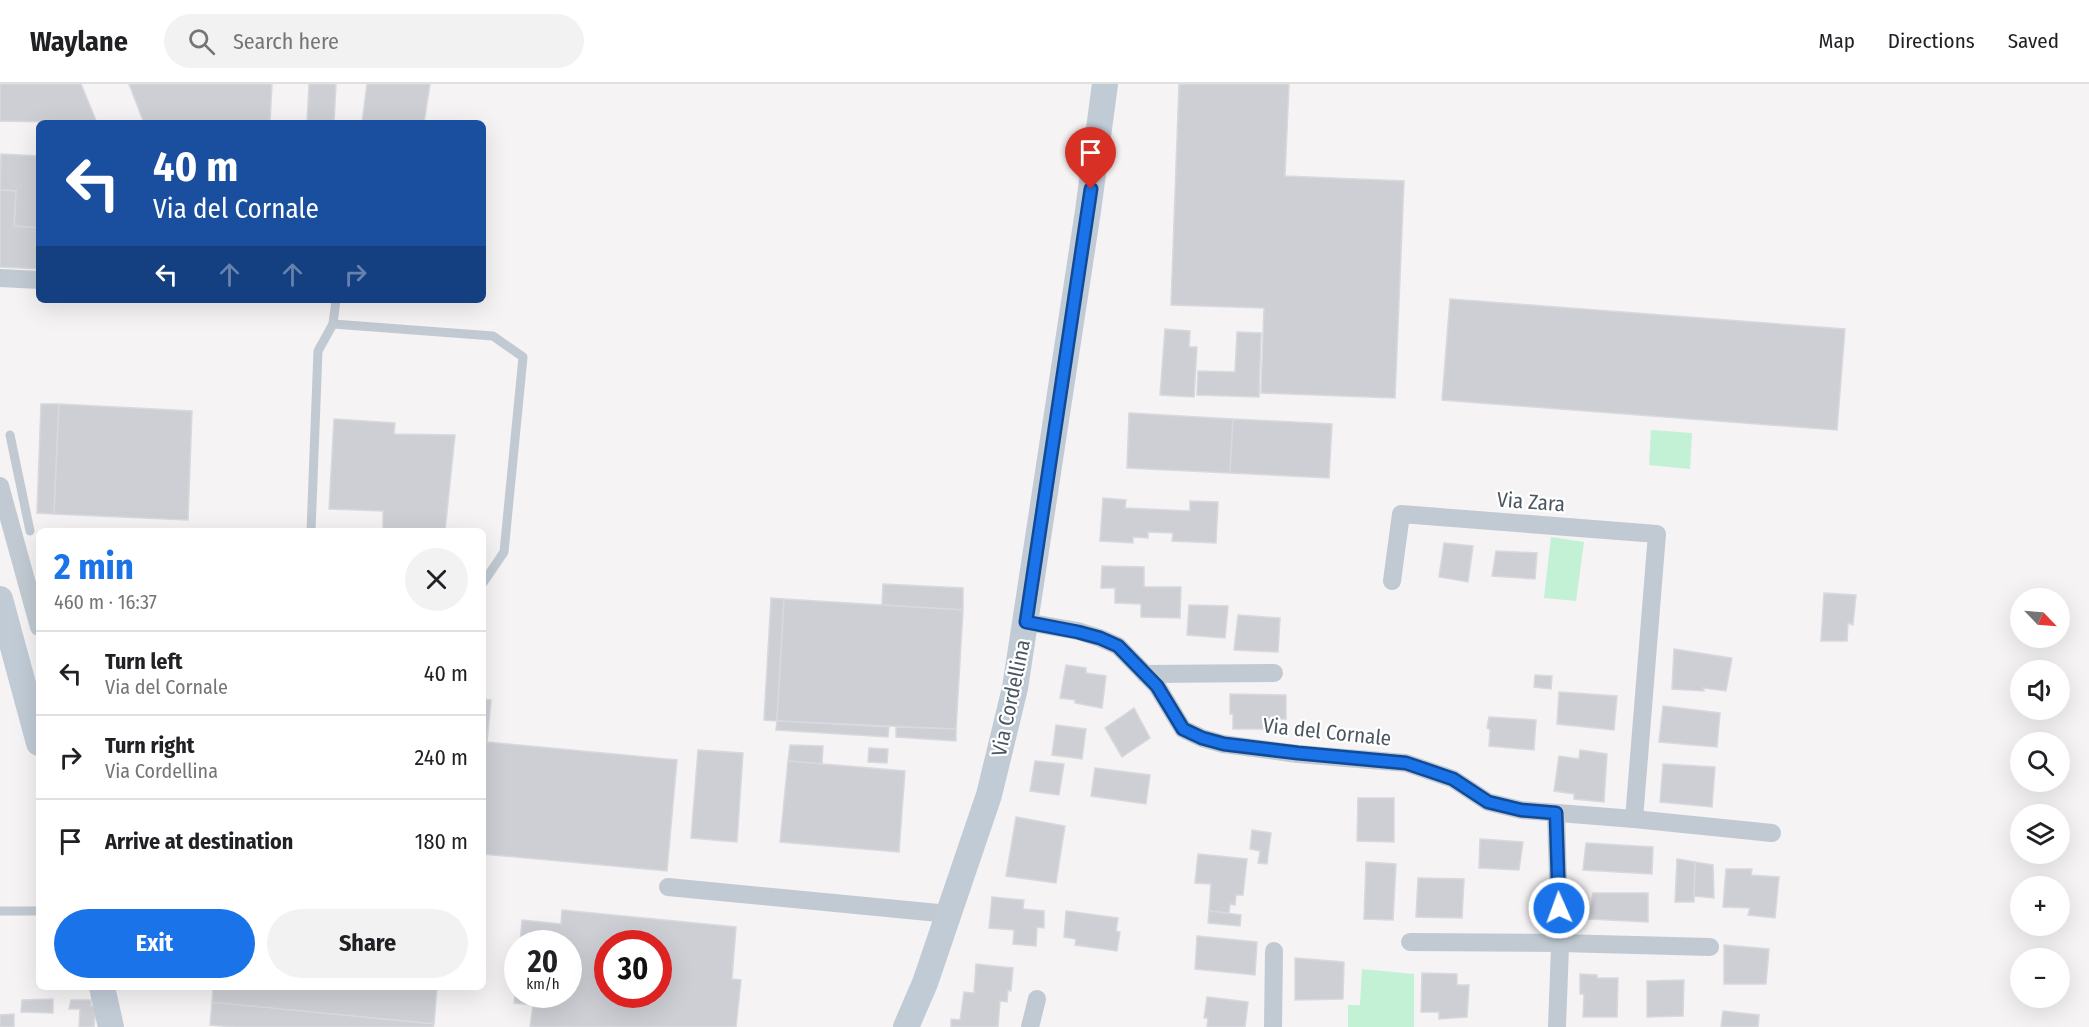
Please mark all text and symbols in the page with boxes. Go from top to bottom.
search box [164,14,584,68]
text: Waylane [30,25,128,58]
icon: search [185,25,218,58]
text: Search here [233,28,339,55]
text: Map [1818,28,1855,54]
text: Directions [1888,28,1975,54]
text: Saved [2008,28,2059,54]
pin [1065,127,1116,189]
icon: arrive [1074,136,1107,169]
text: 40 m [153,142,238,192]
icon: left [54,144,132,222]
text: Via del Cornale [153,193,319,225]
icon: left [150,258,183,291]
icon: ahead [213,258,246,291]
icon: ahead [276,258,309,291]
icon: right [339,258,372,291]
street label: Via Zara [1496,487,1566,517]
text: 2 min [54,545,134,589]
button: close [405,548,468,611]
north arrow [2010,588,2070,648]
map controls [2010,588,2070,1008]
text: 460 m · 16:37 [54,590,157,614]
street label: Via Cordellina [986,637,1036,759]
text: Turn left [105,648,183,675]
icon: left [54,657,87,690]
text: 40 m [424,660,468,687]
button: sound [2010,660,2070,720]
text: Via del Cornale [105,675,228,699]
street label: Via del Cornale [1262,712,1392,752]
text: Turn right [105,732,194,759]
button: search [2010,732,2070,792]
icon: right [54,741,87,774]
text: 240 m [415,744,468,771]
text: Via Cordellina [105,759,218,783]
button: layers [2010,804,2070,864]
icon: arrive [54,825,87,858]
text: Arrive at destination [105,828,293,855]
text: 180 m [415,828,468,855]
position arrow [1527,876,1591,940]
button: + [2010,876,2070,936]
button: Exit [54,909,255,978]
button: Share [267,909,468,978]
speed limit sign: 30 [594,930,672,1008]
text: 20 [528,944,558,980]
button: − [2010,948,2070,1008]
text: km/h [526,975,560,993]

